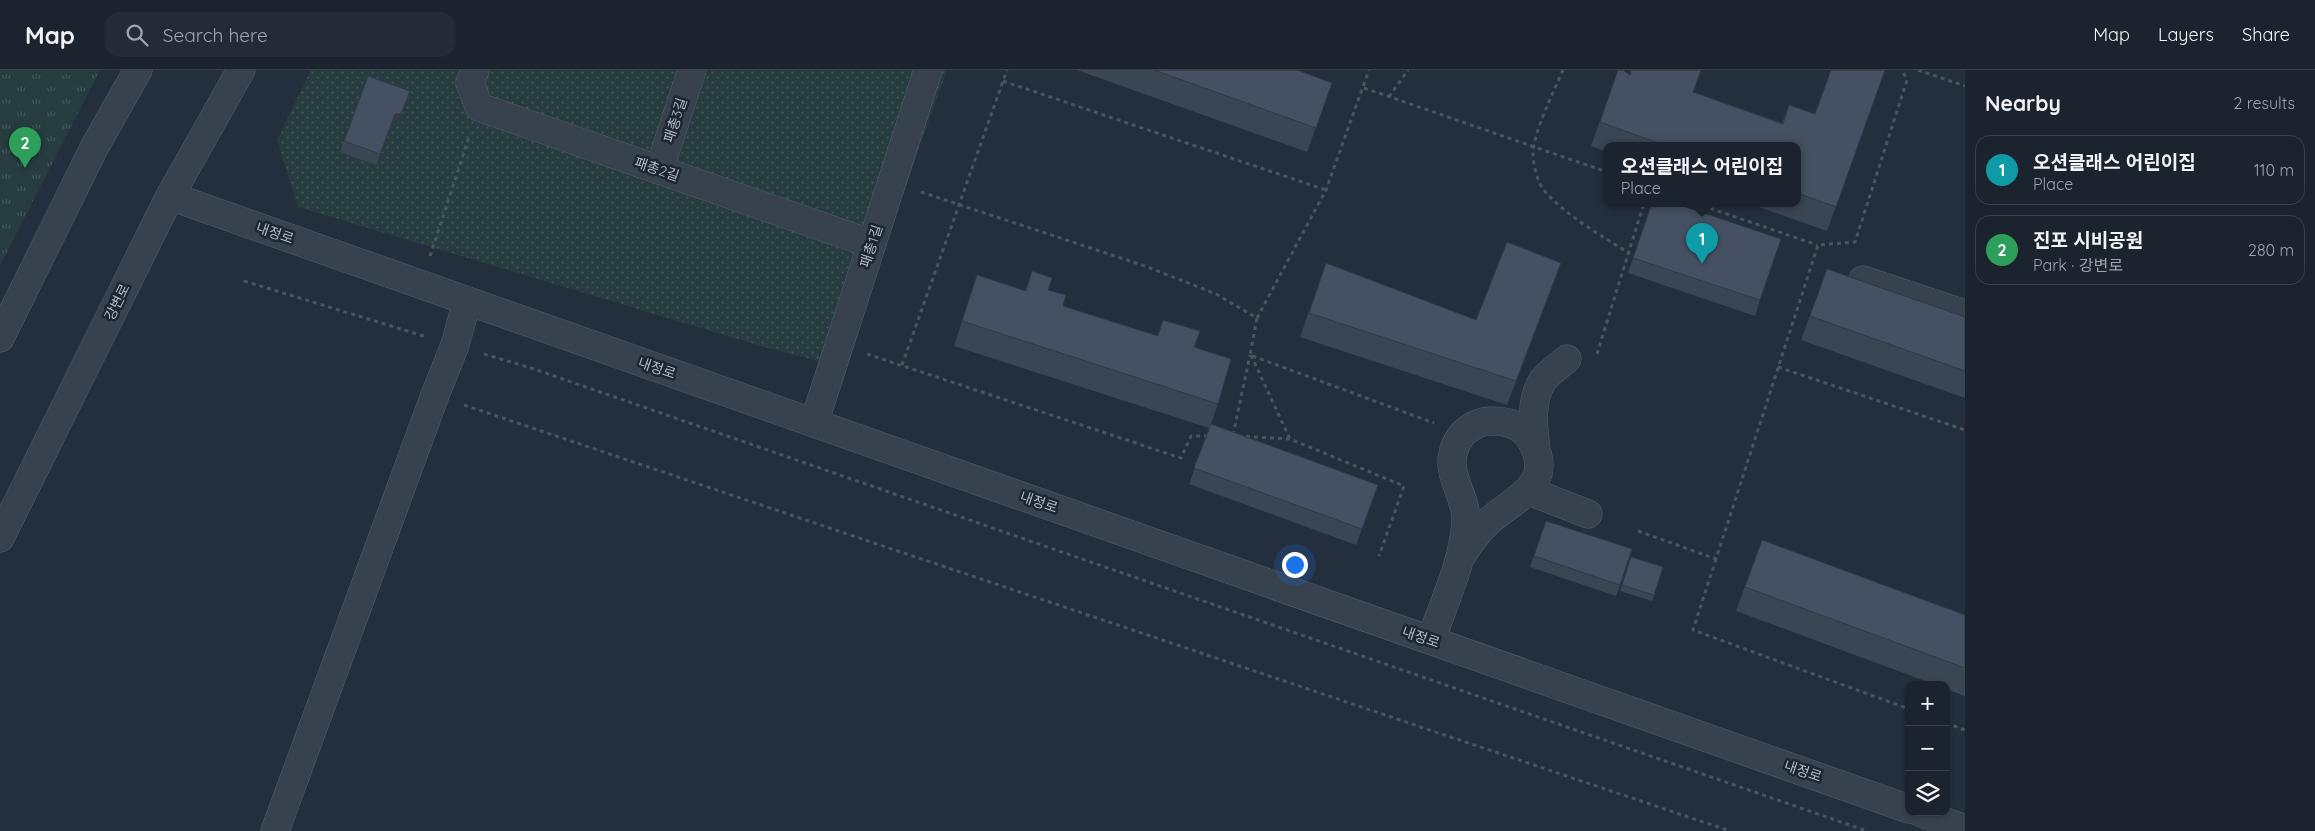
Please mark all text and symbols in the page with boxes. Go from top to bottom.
search box [105,12,455,57]
text: Map [25,20,75,50]
icon: search [123,21,151,49]
text: Search here [163,23,268,47]
text: Map [2093,23,2130,46]
text: Layers [2158,23,2214,46]
text: Share [2242,23,2290,46]
text: Nearby [1985,90,2061,116]
text: 2 results [2233,93,2295,113]
street label: 패총3길 [659,95,691,145]
pin: 2 [9,127,41,168]
popup [1603,142,1801,207]
text: 오션클래스 어린이집 [2033,150,2196,174]
street label: 패총2길 [632,153,682,185]
text: 오션클래스 어린이집 [1621,154,1783,178]
text: 1 [1999,160,2005,180]
text: 110 m [2254,160,2294,180]
text: Place [2033,174,2073,194]
text: Place [1621,178,1661,198]
street label: 내정로 [254,218,296,248]
street label: 패총1길 [856,222,886,270]
pin: 1 [1686,223,1718,264]
text: 진포 시비공원 [2033,228,2143,252]
text: 2 [1997,240,2007,260]
text: 280 m [2248,240,2294,260]
text: Park · 강변로 [2033,255,2123,275]
street label: 강변로 [100,281,134,323]
street label: 내정로 [636,353,678,383]
street label: 내정로 [1018,487,1060,517]
your location [1282,552,1308,578]
street label: 내정로 [1400,622,1442,652]
map controls [1905,681,1950,816]
button: + [1905,681,1950,726]
button: − [1905,726,1950,771]
street label: 내정로 [1782,756,1824,786]
button: layers [1905,771,1950,816]

